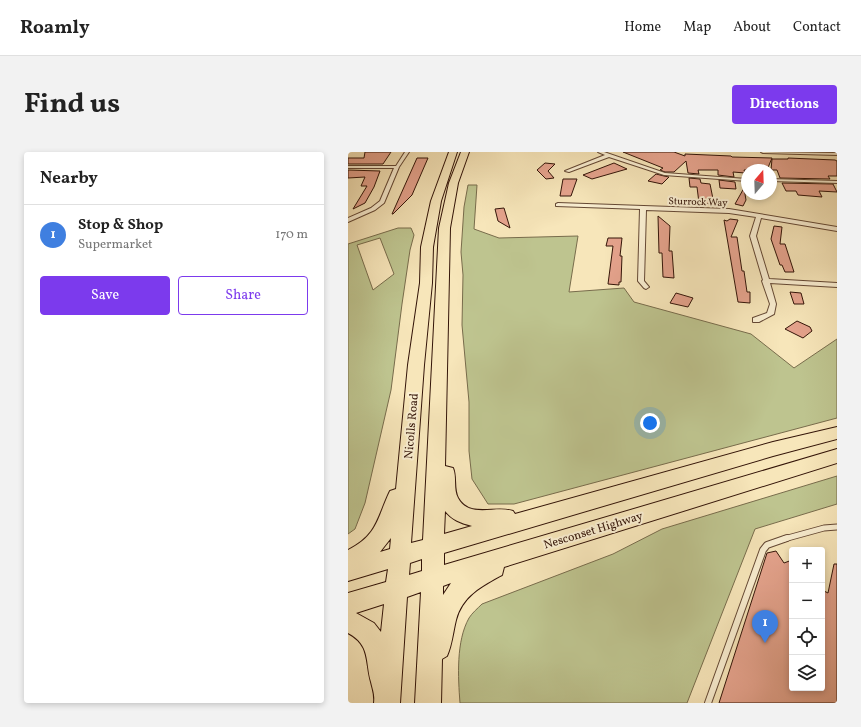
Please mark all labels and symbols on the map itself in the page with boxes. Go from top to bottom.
north arrow [741,164,777,200]
street label: Sturrock Way [668,194,728,210]
street label: Nicolls Road [401,392,423,460]
your location [640,413,660,433]
street label: Nesconset Highway [542,508,645,554]
pin: 1 [752,610,778,643]

